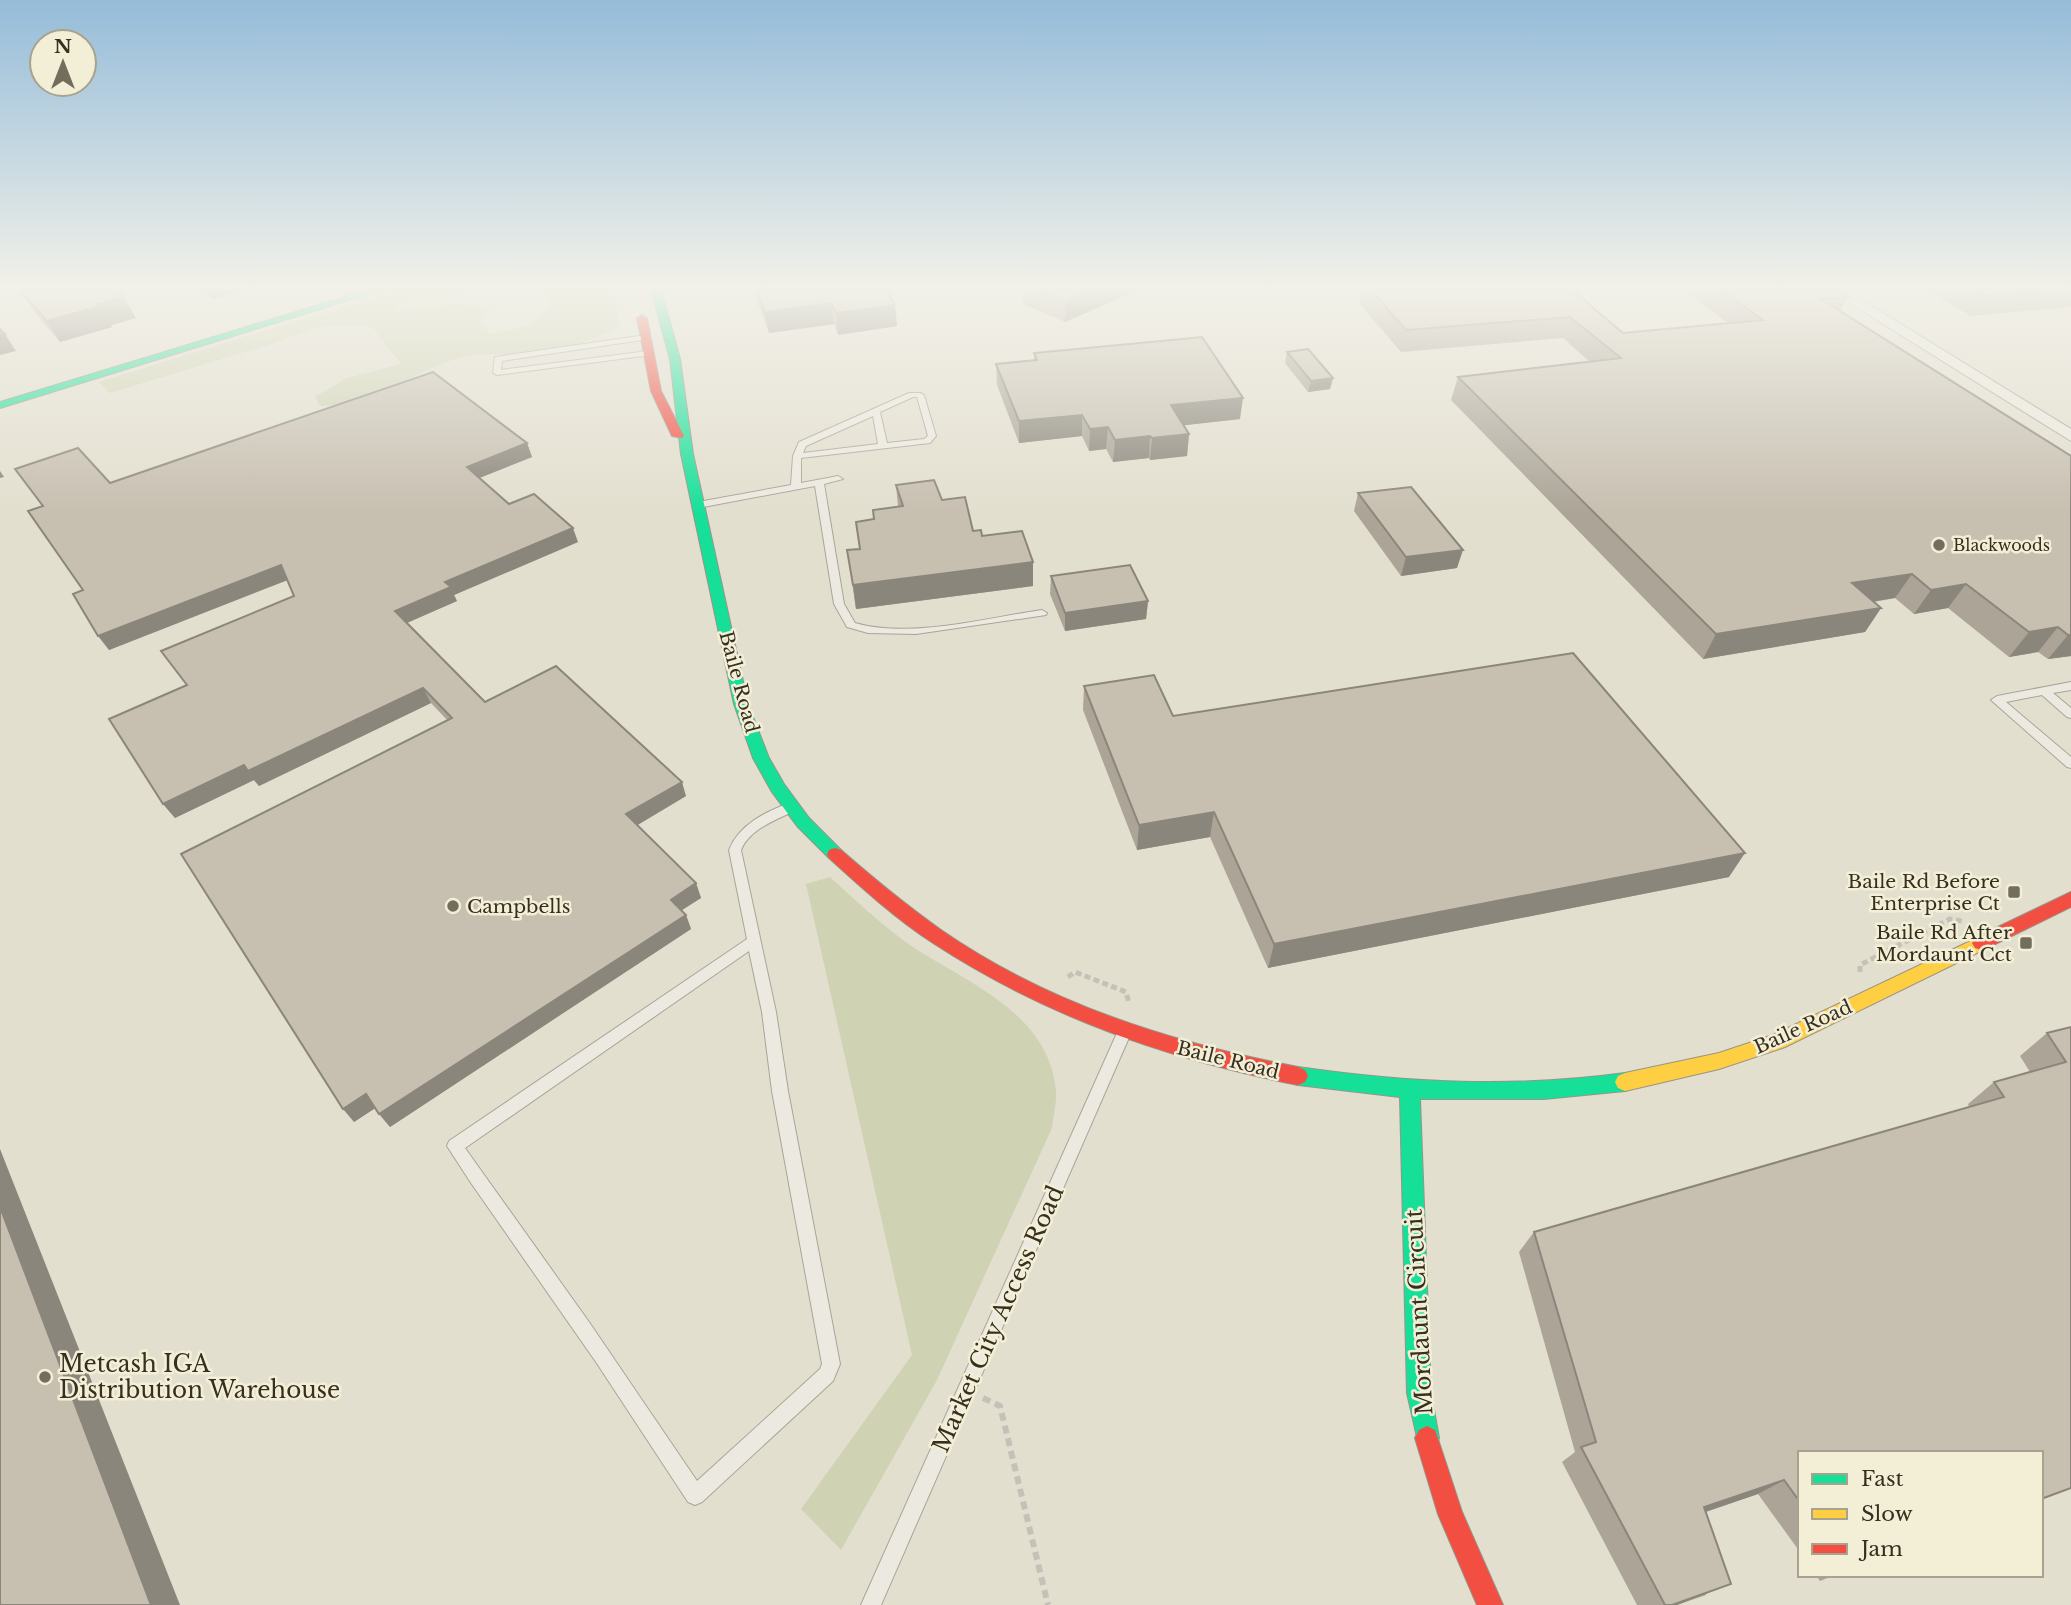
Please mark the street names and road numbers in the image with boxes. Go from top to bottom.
street label: Baile Road [714,628,764,736]
street label: Baile Road [1751,995,1856,1059]
street label: Baile Road [1174,1036,1282,1084]
street label: Market City Access Road [926,1181,1070,1457]
street label: Mordaunt Circuit [1400,1208,1438,1416]

